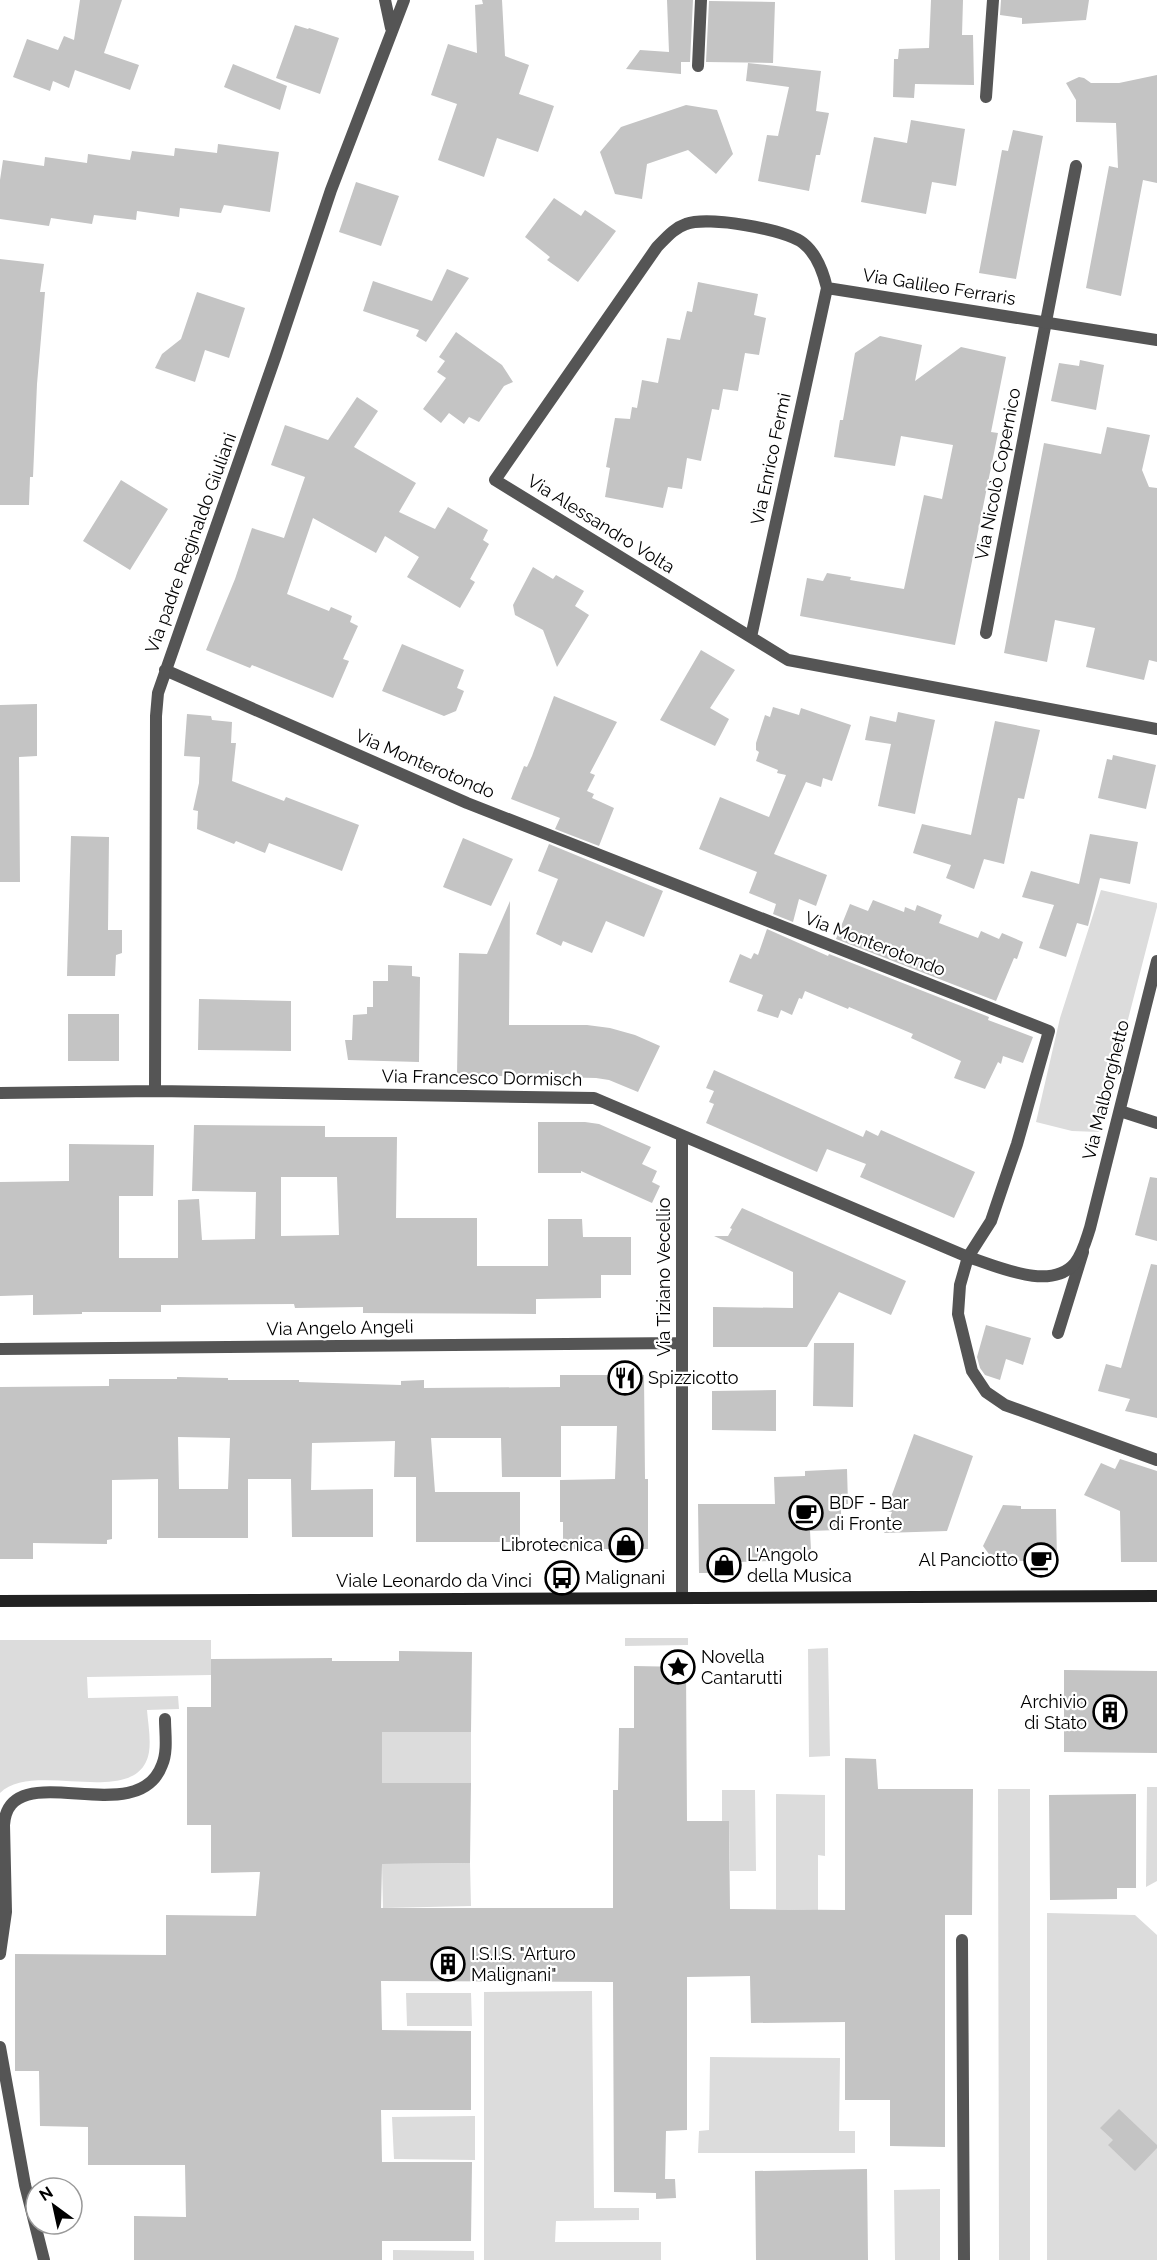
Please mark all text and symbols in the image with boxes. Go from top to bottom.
street label: Via Galileo Ferraris [861,264,1017,309]
street label: Via Nicolò Copernico [971,386,1025,562]
street label: Via Enrico Fermi [746,391,795,527]
street label: Via padre Reginaldo Giuliani [141,430,240,656]
street label: Via Alessandro Volta [524,470,679,577]
street label: Via Monterotondo [352,725,498,802]
street label: Via Monterotondo [802,907,949,980]
street label: Via Malborghetto [1078,1017,1133,1162]
street label: Via Francesco Dormisch [382,1065,582,1090]
street label: Via Tiziano Vecellio [653,1197,674,1357]
street label: Via Angelo Angeli [266,1316,414,1339]
restaurant icon: Spizzicotto [607,1360,643,1396]
place label: Spizzicotto [648,1367,739,1388]
place label: BDF - Bar di Fronte [829,1492,910,1534]
cafe icon: BDF - Bar di Fronte [788,1495,824,1531]
shop icon: Librotecnica [608,1527,644,1563]
place label: Librotecnica [500,1534,603,1555]
cafe icon: Al Panciotto [1023,1542,1059,1578]
place label: L'Angolo della Musica [747,1544,852,1586]
shop icon: L'Angolo della Musica [706,1547,742,1583]
place label: Al Panciotto [919,1549,1018,1570]
bus stop icon: Malignani [544,1560,580,1596]
place label: Malignani [585,1567,665,1588]
street label: Viale Leonardo da Vinci [336,1570,532,1591]
place label: Novella Cantarutti [701,1646,782,1688]
place icon: Novella Cantarutti [660,1649,696,1685]
place label: Archivio di Stato [1020,1691,1087,1733]
building icon: Archivio di Stato [1092,1694,1128,1730]
place label: I.S.I.S. "Arturo Malignani" [471,1943,576,1985]
building icon: I.S.I.S. "Arturo Malignani" [430,1946,466,1982]
north arrow [24,2176,84,2236]
text: N [36,2183,56,2205]

